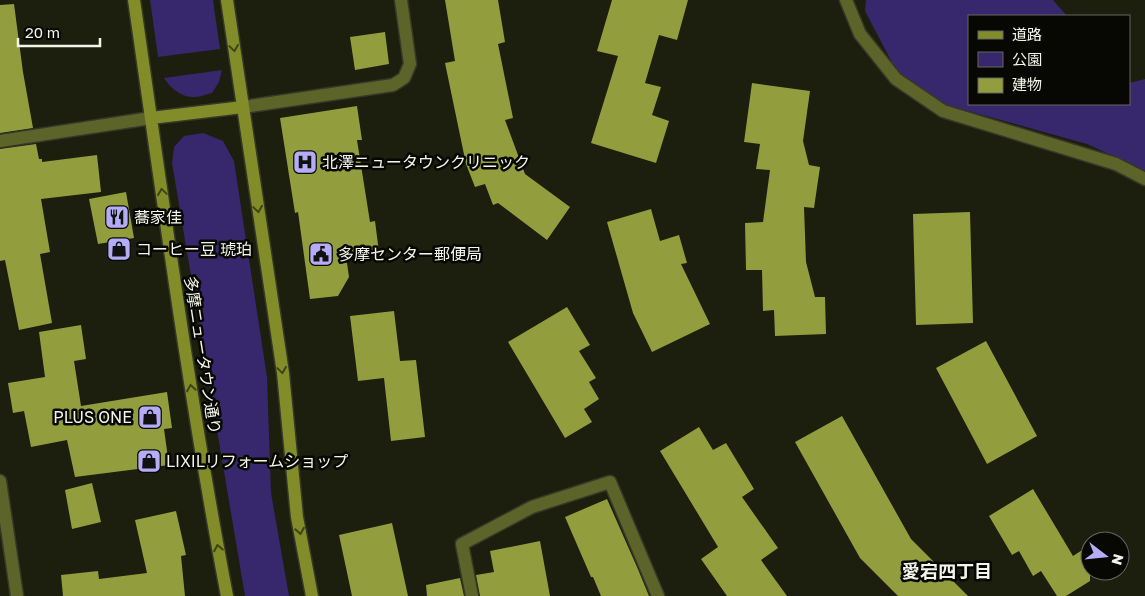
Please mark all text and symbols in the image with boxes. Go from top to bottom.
scale bar [18,15,100,47]
legend [968,15,1130,105]
text: 20 m [25,23,60,41]
text: 道路 [1012,25,1042,43]
one-way arrow [228,45,239,53]
text: 公園 [1012,50,1042,68]
text: 建物 [1012,75,1042,93]
hospital icon: 北澤ニュータウンクリニック [292,149,318,175]
place label: 北澤ニュータウンクリニック [322,152,530,172]
one-way arrow [158,188,168,197]
restaurant icon: 蕎家佳 [104,204,130,230]
one-way arrow [253,205,263,213]
place label: 蕎家佳 [134,207,182,227]
shop icon: コーヒー豆 琥珀 [106,236,132,262]
place label: コーヒー豆 琥珀 [136,239,252,259]
public building icon: 多摩センター郵便局 [308,241,334,267]
place label: 多摩センター郵便局 [338,244,482,264]
street label: 多摩ニュータウン通り [181,274,225,436]
one-way arrow [276,366,287,374]
one-way arrow [187,383,197,392]
shop icon: PLUS ONE [137,404,163,430]
place label: PLUS ONE [53,407,132,427]
shop icon: LIXILリフォームショップ [136,448,162,474]
place label: LIXILリフォームショップ [166,451,348,471]
one-way arrow [295,527,305,536]
north arrow [1080,531,1130,581]
one-way arrow [213,544,223,552]
text: N [1108,552,1128,567]
district label: 愛宕四丁目 [902,560,992,582]

